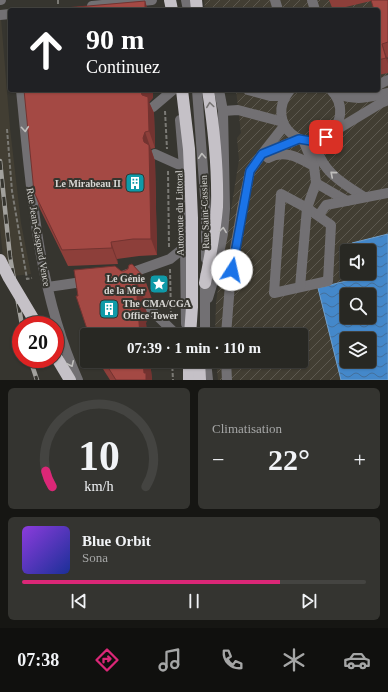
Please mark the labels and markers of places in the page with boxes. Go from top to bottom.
pin [309,120,343,154]
building icon: Le Mirabeau II [124,172,146,194]
place label: Le Mirabeau II [55,178,121,189]
place label: Le Génie de la Mer [104,273,146,296]
place icon: Le Génie de la Mer [148,273,170,295]
building icon: The CMA/CGA Office Tower [98,298,120,320]
place label: The CMA/CGA Office Tower [123,298,192,321]

